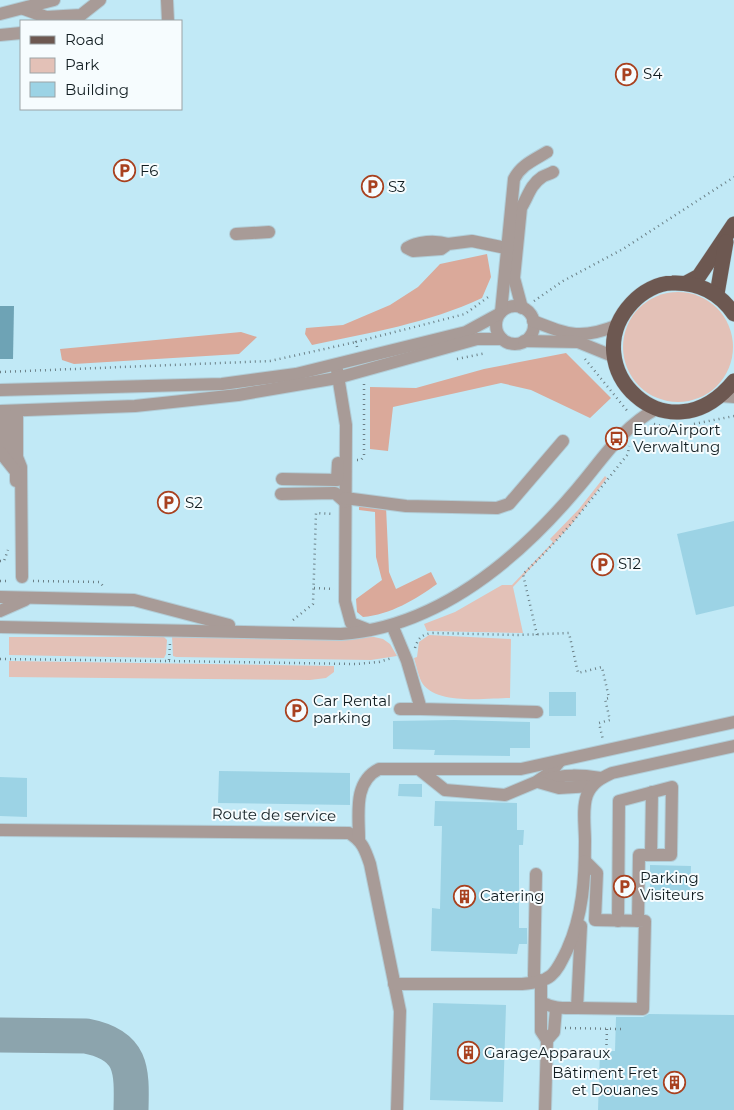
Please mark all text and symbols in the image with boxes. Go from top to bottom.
legend [20,20,182,110]
text: Road [65,30,104,49]
text: Park [65,55,99,74]
parking icon: S4 [615,62,639,86]
place label: S4 [643,64,662,83]
text: Building [65,80,129,99]
parking icon: F6 [112,159,136,183]
place label: F6 [140,161,158,180]
parking icon: S3 [360,175,384,199]
place label: S3 [388,177,406,196]
place label: EuroAirport Verwaltung [633,420,721,456]
bus stop icon: EuroAirport Verwaltung [605,427,629,451]
parking icon: S2 [157,491,181,515]
place label: S2 [185,493,203,512]
parking icon: S12 [590,552,614,576]
place label: S12 [618,554,641,573]
place label: Car Rental parking [313,691,391,727]
parking icon: Car Rental parking [285,698,309,722]
street label: Route de service [212,804,336,825]
place label: Parking Visiteurs [640,868,704,904]
parking icon: Parking Visiteurs [612,875,636,899]
building icon: Catering [452,884,476,908]
place label: Catering [480,886,545,905]
building icon: GarageApparaux [456,1041,480,1065]
place label: GarageApparaux [484,1043,610,1062]
place label: Bâtiment Fret et Douanes [552,1063,658,1099]
building icon: Bâtiment Fret et Douanes [662,1070,686,1094]

